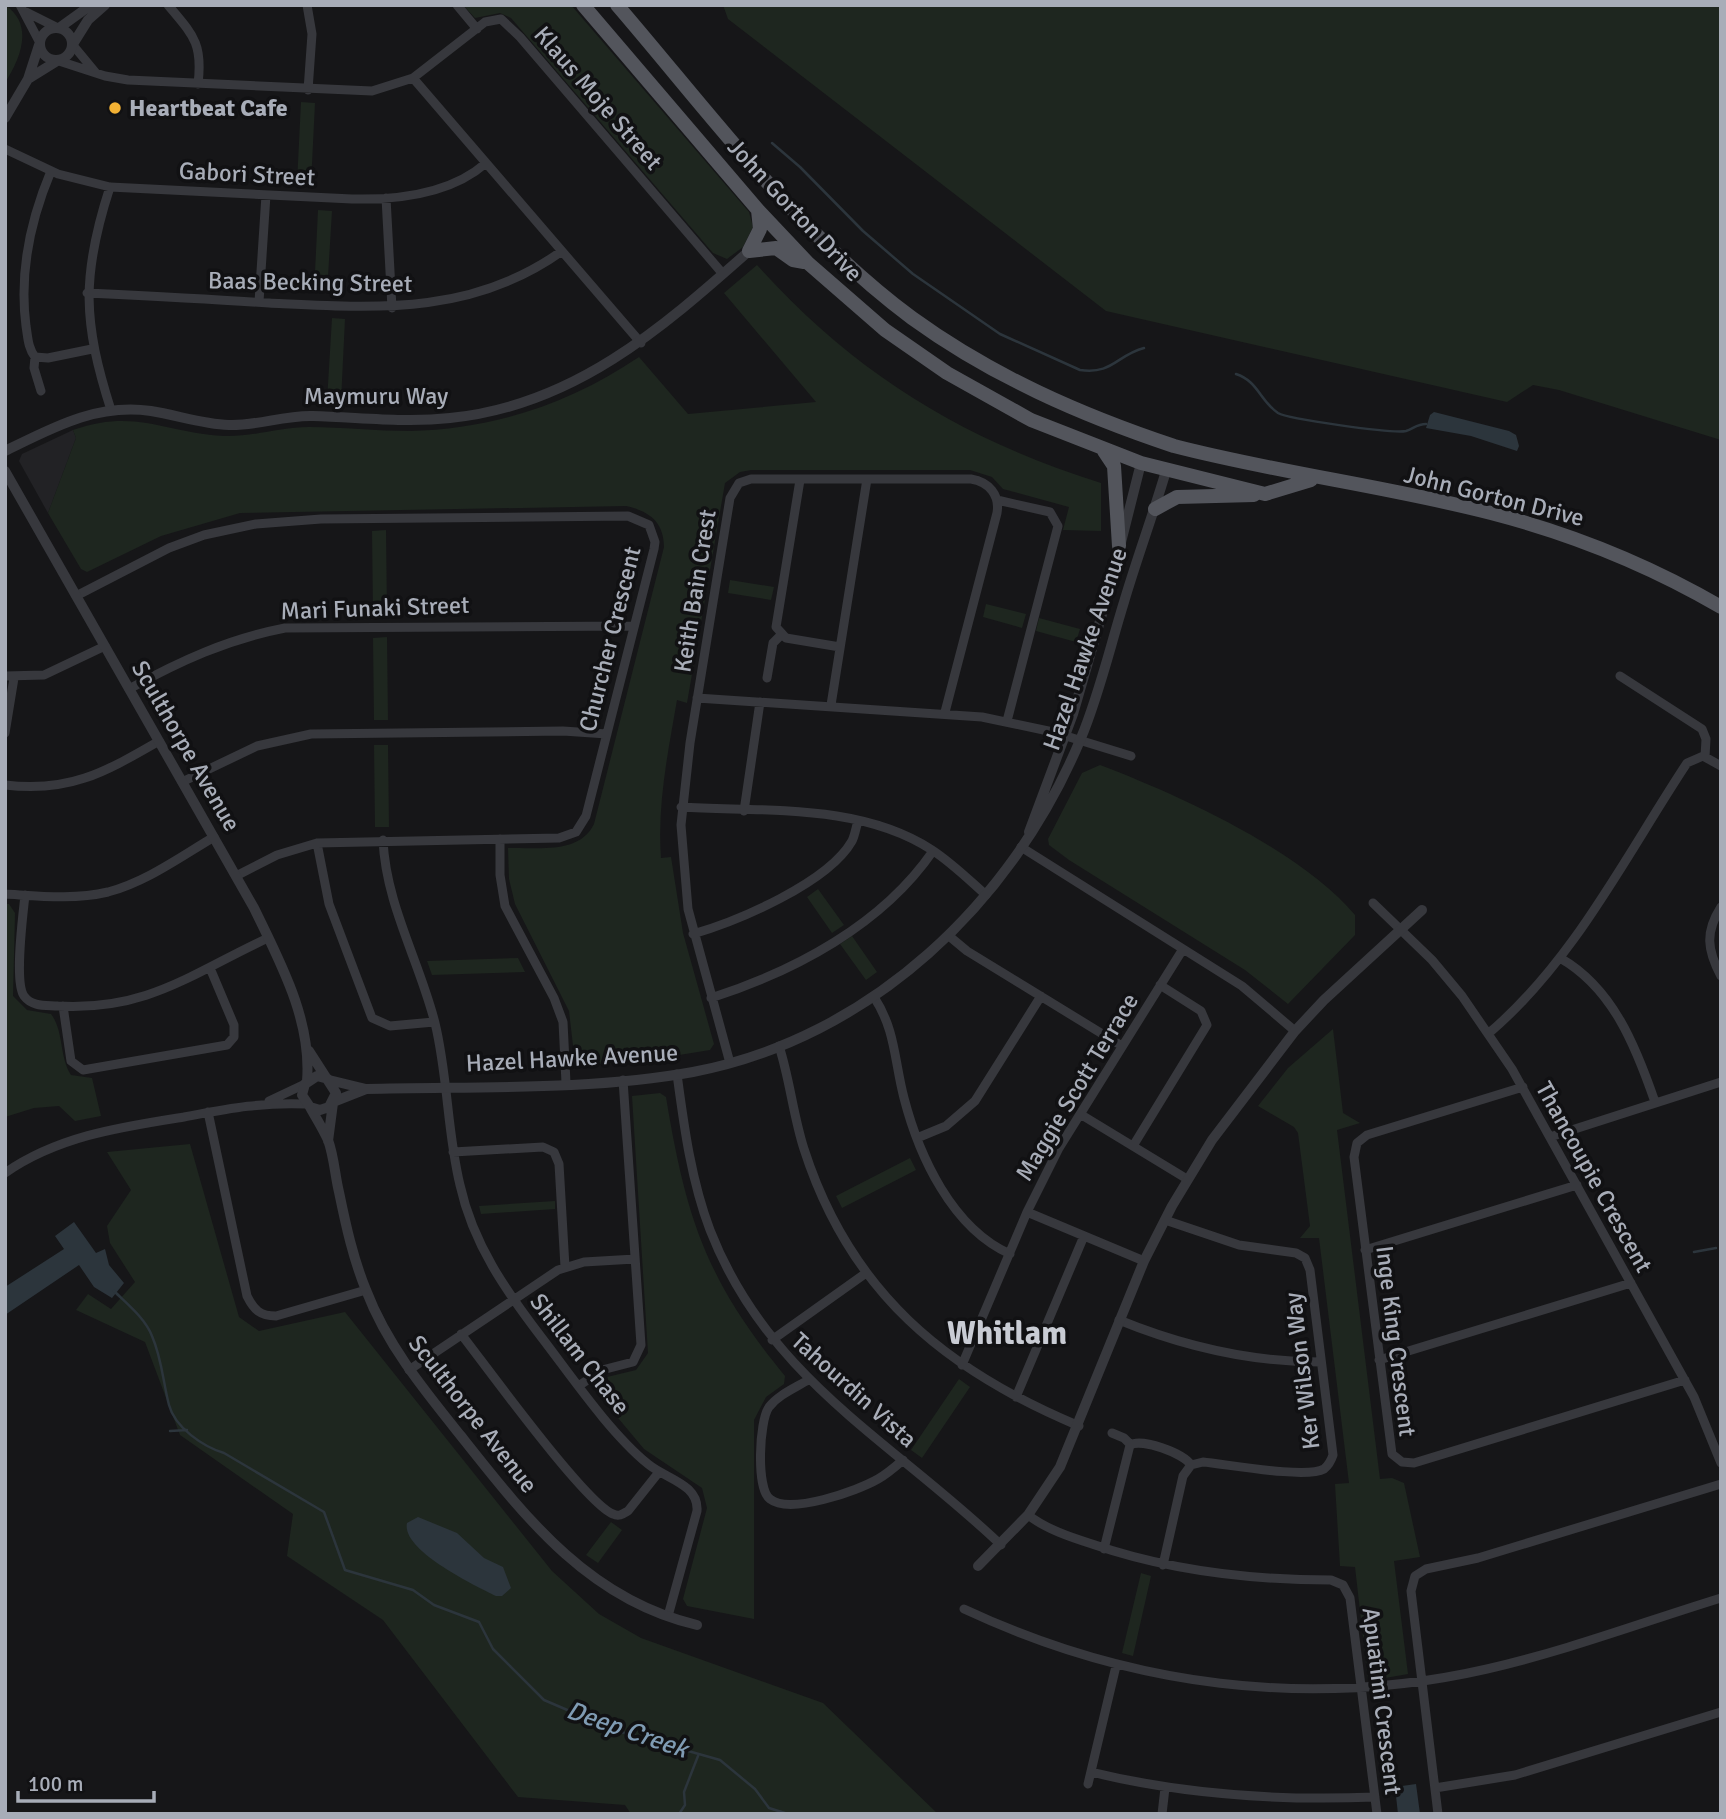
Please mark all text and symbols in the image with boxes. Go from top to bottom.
street label: Klaus Moje Street [527,20,669,176]
place label: Heartbeat Cafe [129,93,288,123]
marker: Heartbeat Cafe [107,100,123,116]
street label: John Gorton Drive [721,132,869,288]
street label: Gabori Street [178,155,316,193]
street label: Baas Becking Street [208,265,412,299]
street label: Maymuru Way [304,381,448,411]
street label: John Gorton Drive [1401,459,1587,533]
street label: Keith Bain Crest [667,507,723,675]
street label: Churcher Crescent [573,543,647,735]
street label: Hazel Hawke Avenue [1036,544,1134,754]
street label: Mari Funaki Street [280,590,470,626]
street label: Sculthorpe Avenue [125,655,247,837]
street label: Maggie Scott Terrace [1009,988,1145,1186]
street label: Hazel Hawke Avenue [465,1037,679,1079]
street label: Thancoupie Crescent [1529,1076,1659,1278]
street label: Inge King Crescent [1369,1244,1423,1438]
street label: Shillam Chase [523,1287,637,1421]
street label: Ker Wilson Way [1277,1291,1327,1451]
district label: Whitlam [947,1314,1067,1353]
street label: Tahourdin Vista [785,1326,923,1454]
street label: Sculthorpe Avenue [402,1329,544,1499]
street label: Apuatimi Crescent [1356,1606,1408,1796]
water label: Deep Creek [562,1694,694,1766]
scale bar [18,1759,154,1803]
text: 100 m [28,1771,83,1797]

